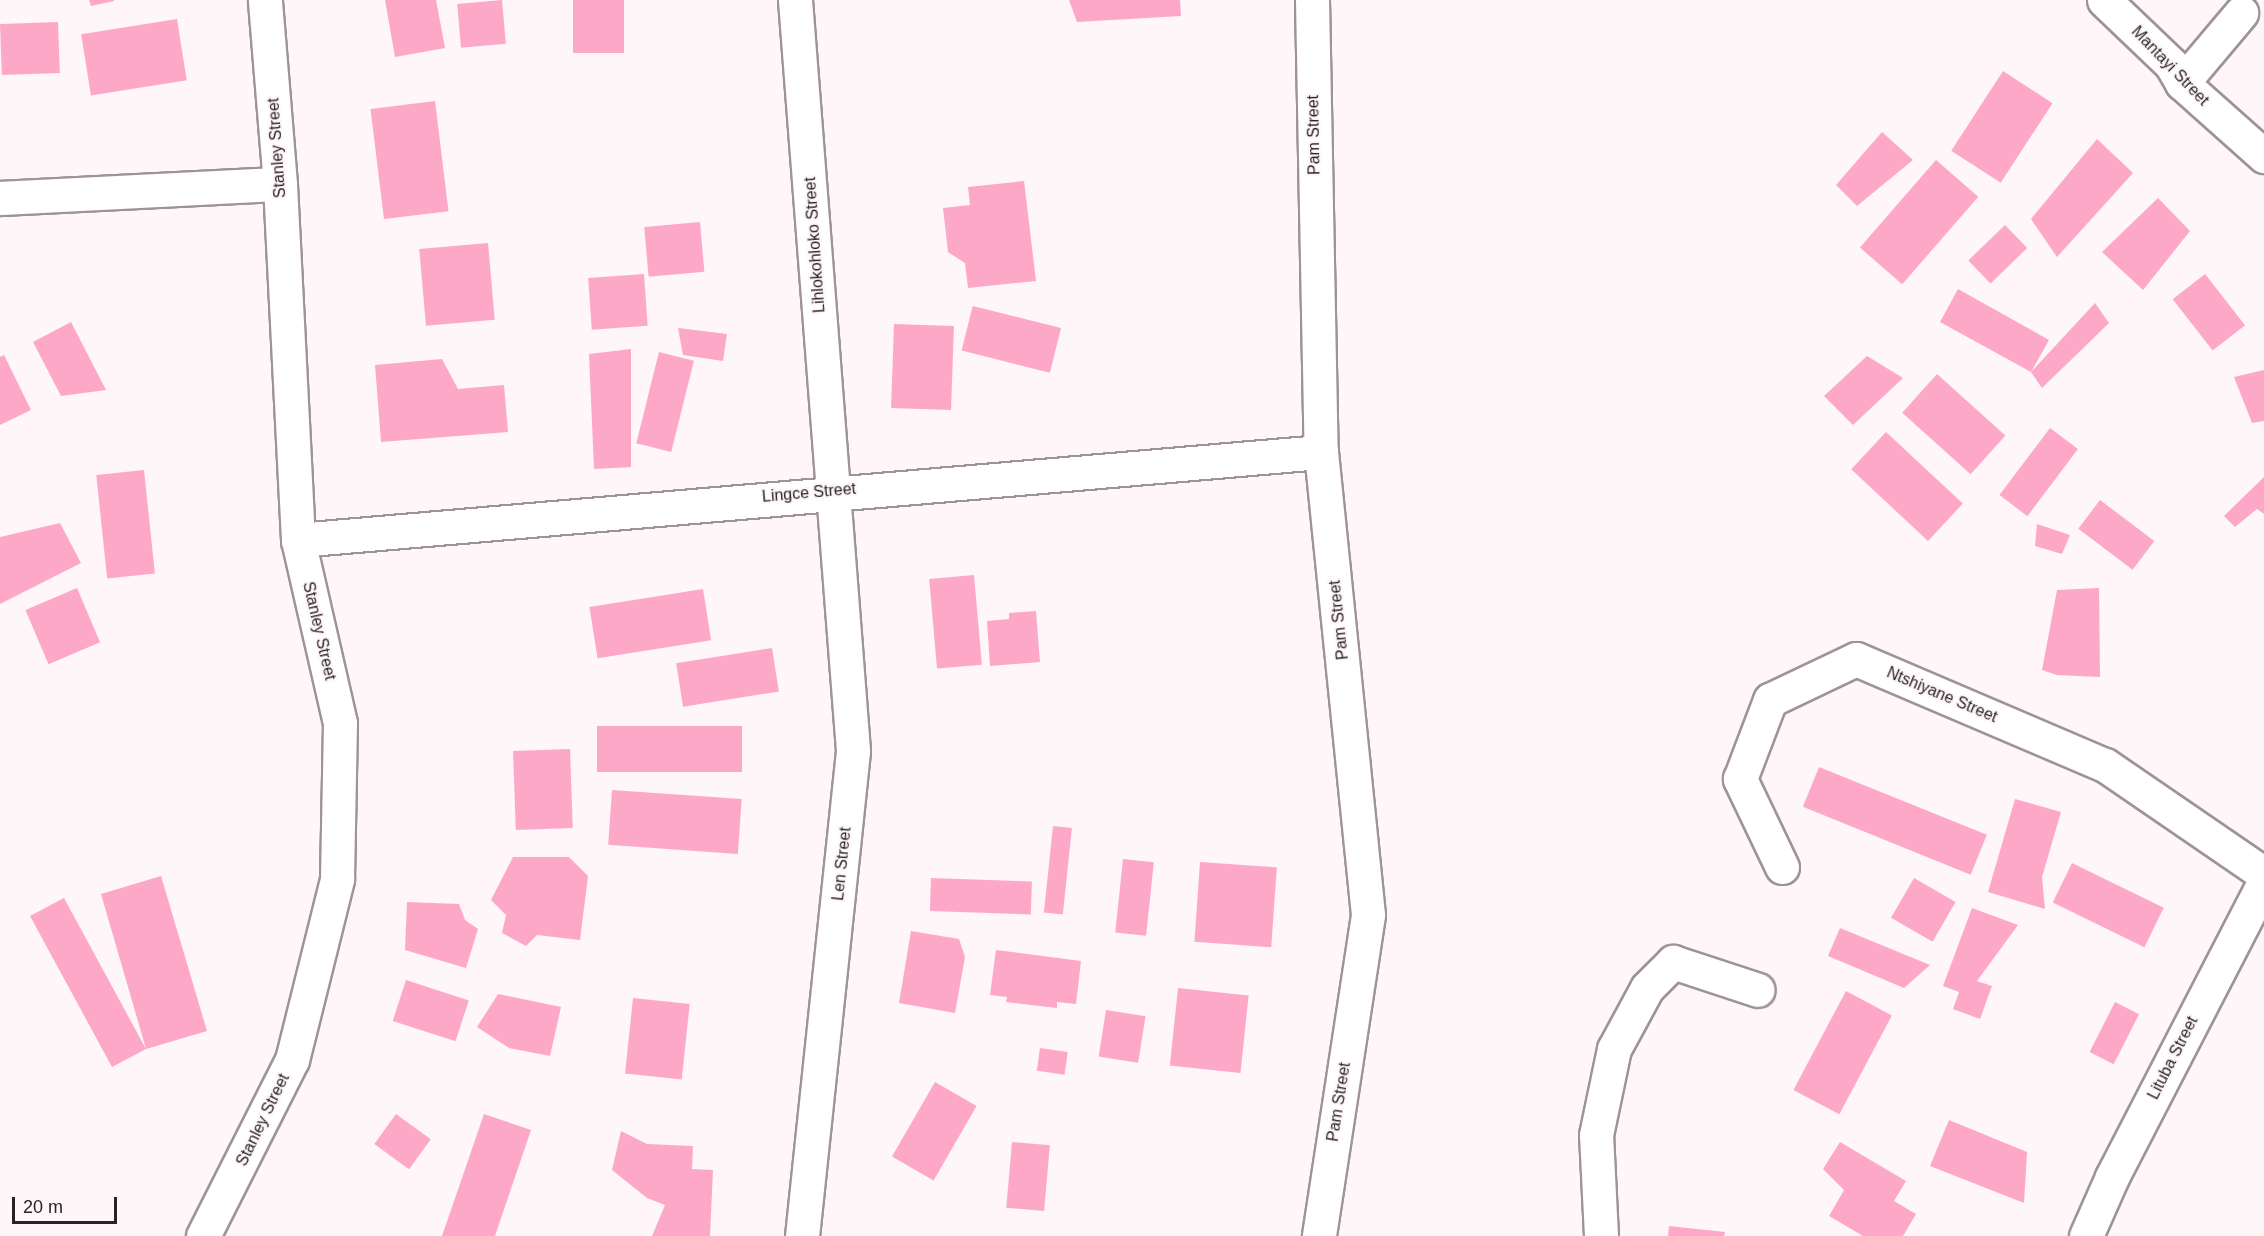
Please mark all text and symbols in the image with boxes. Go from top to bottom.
street label: Mantayi Street [2127,22,2213,110]
street label: Pam Street [1304,95,1324,175]
street label: Stanley Street [264,97,290,199]
street label: Lihlokohloko Street [801,176,829,314]
street label: Lingce Street [761,479,857,507]
street label: Pam Street [1325,579,1353,661]
street label: Stanley Street [298,580,340,682]
street label: Ntshiyane Street [1884,663,2000,727]
street label: Len Street [829,826,855,902]
street label: Lituba Street [2144,1013,2202,1103]
street label: Pam Street [1323,1061,1355,1143]
street label: Stanley Street [232,1071,294,1169]
scale bar [15,1185,120,1223]
text: 20 m [23,1197,63,1217]

